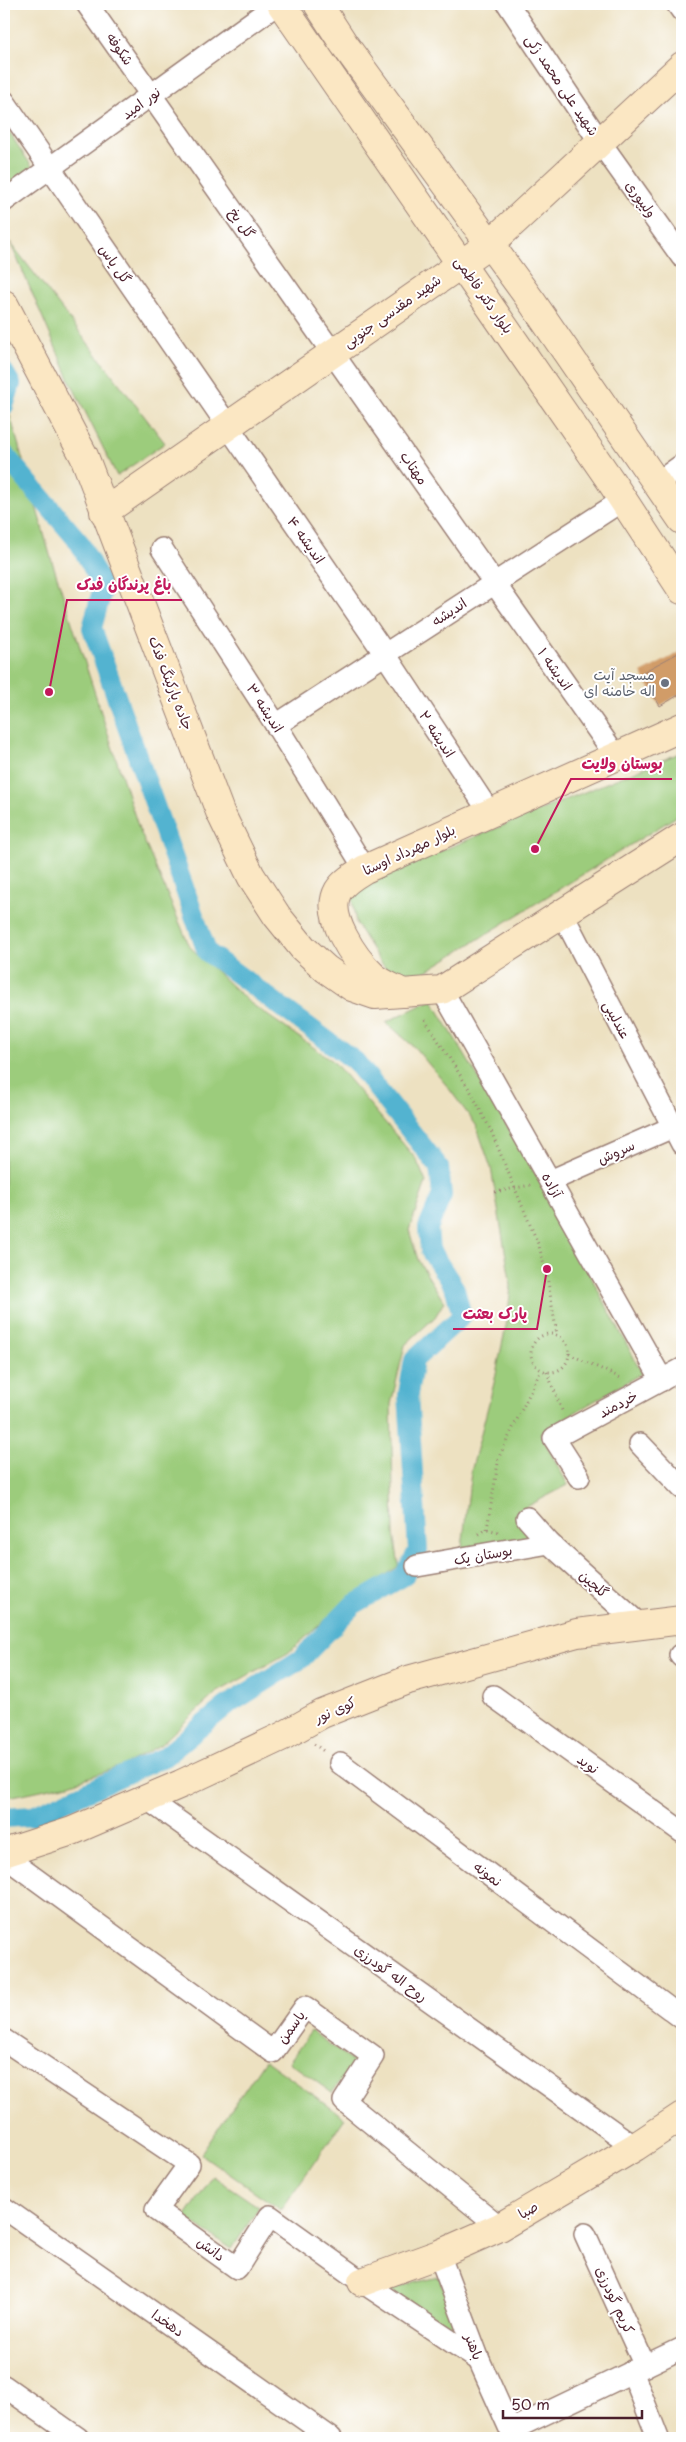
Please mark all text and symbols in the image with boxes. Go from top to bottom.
street label: شکوفه [102,28,139,69]
street label: شهید علی محمد زکی [521,30,604,140]
street label: نور امید [117,81,165,124]
street label: ولیپوری [621,176,662,222]
street label: گل یخ [224,203,261,242]
street label: گل یاس [94,240,137,288]
street label: بلوار دکتر فاطمی [450,252,519,338]
street label: شهید مقدسی جنوبی [338,269,445,352]
street label: مهتاب [395,447,434,489]
street label: اندیشه ۴ [282,512,330,568]
callout: باغ پرندگان فدک [67,570,182,600]
text: باغ پرندگان فدک [77,572,171,595]
street label: اندیشه [427,592,471,631]
street label: جاده پارکینگ فدک [144,633,199,733]
street label: اندیشه ۱ [533,643,578,694]
place label: مسجد آیت اله خامنه ای [584,664,655,701]
marker: مسجد آیت اله خامنه ای [659,677,671,689]
street label: اندیشه ۳ [242,679,289,736]
street label: اندیشه ۲ [414,706,461,761]
callout: بوستان ولایت [571,749,672,779]
text: بوستان ولایت [581,751,663,774]
street label: بلوار مهرداد اوستا [359,819,459,880]
street label: عندلیبی [598,996,637,1043]
street label: سروش [594,1134,638,1169]
street label: آزاده [537,1168,568,1202]
callout: پارک بعثت [453,1299,537,1329]
text: پارک بعثت [463,1301,528,1324]
street label: خردمند [595,1385,641,1423]
street label: بوستان یک [452,1539,514,1570]
street label: گلچین [575,1565,614,1603]
street label: کوی نور [310,1691,359,1728]
street label: نوید [573,1748,604,1779]
street label: نمونه [469,1856,507,1892]
street label: روح اله گودرزی [350,1939,432,2006]
street label: یاسمن [271,2006,310,2048]
street label: صبا [514,2195,542,2224]
street label: دانش [193,2231,230,2266]
street label: کریم گودرزی [590,2262,640,2338]
street label: دهخدا [148,2304,189,2341]
street label: باهنر [460,2330,489,2363]
scale bar [503,2387,642,2419]
text: 50 m [511,2392,550,2415]

